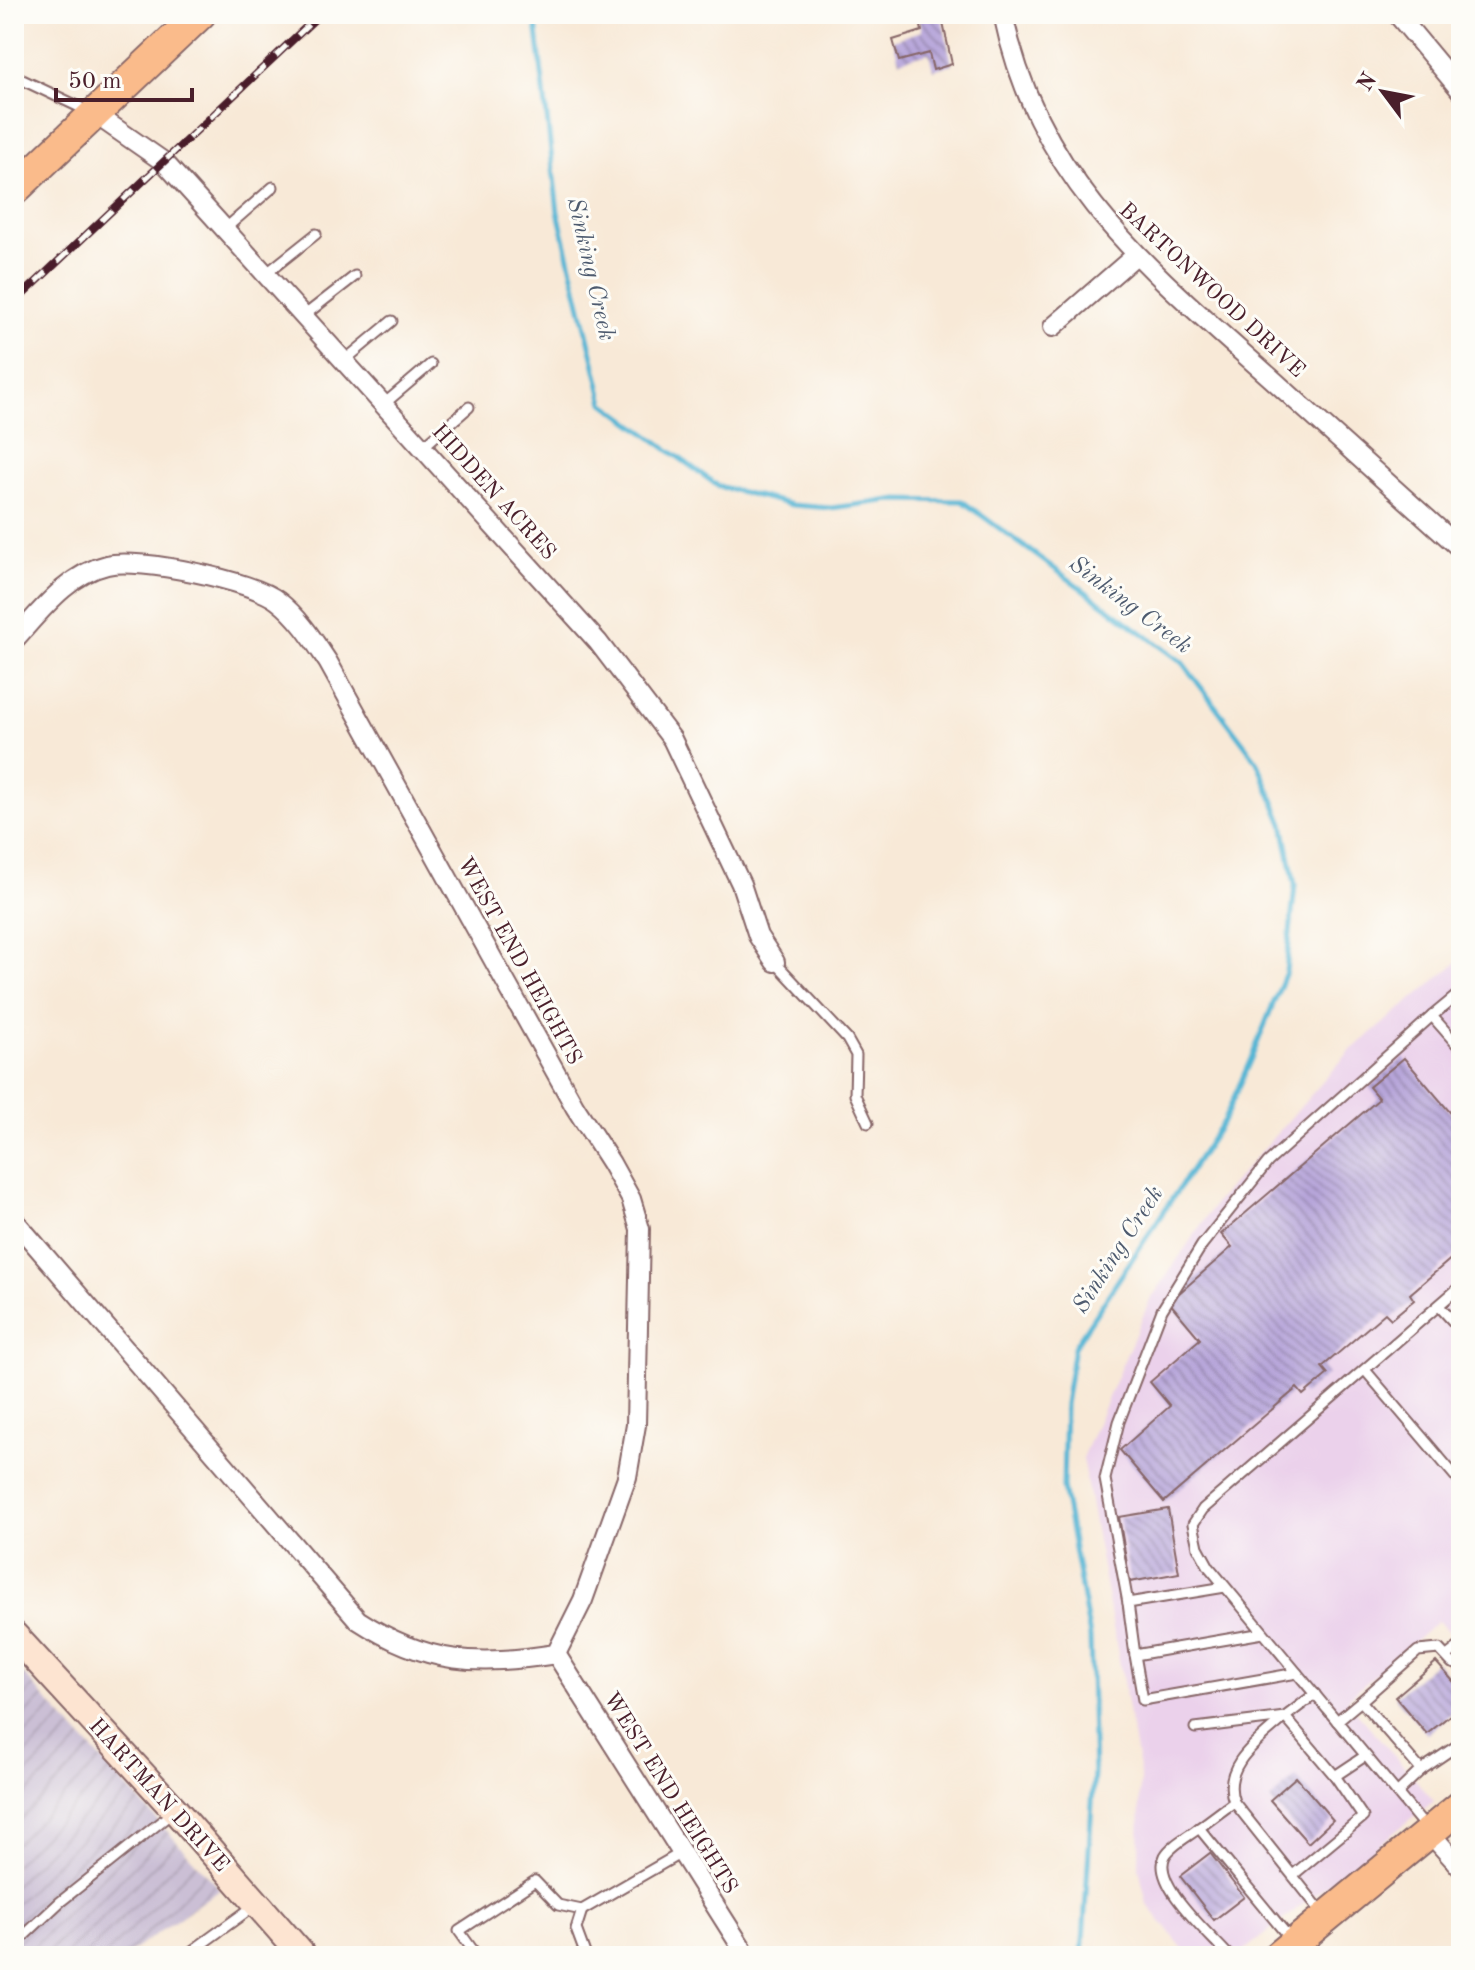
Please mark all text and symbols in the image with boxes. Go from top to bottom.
scale bar [56,52,192,102]
north arrow [1343,52,1423,132]
text: N [1354,69,1382,95]
text: 50 m [68,70,122,94]
water label: Sinking Creek [562,196,618,343]
street label: BARTONWOOD DRIVE [1115,199,1309,382]
street label: HIDDEN ACRES [427,420,560,564]
water label: Sinking Creek [1064,552,1195,659]
street label: WEST END HEIGHTS [453,854,585,1068]
water label: Sinking Creek [1069,1182,1169,1318]
street label: WEST END HEIGHTS [599,1688,741,1898]
street label: HARTMAN DRIVE [84,1715,233,1876]

